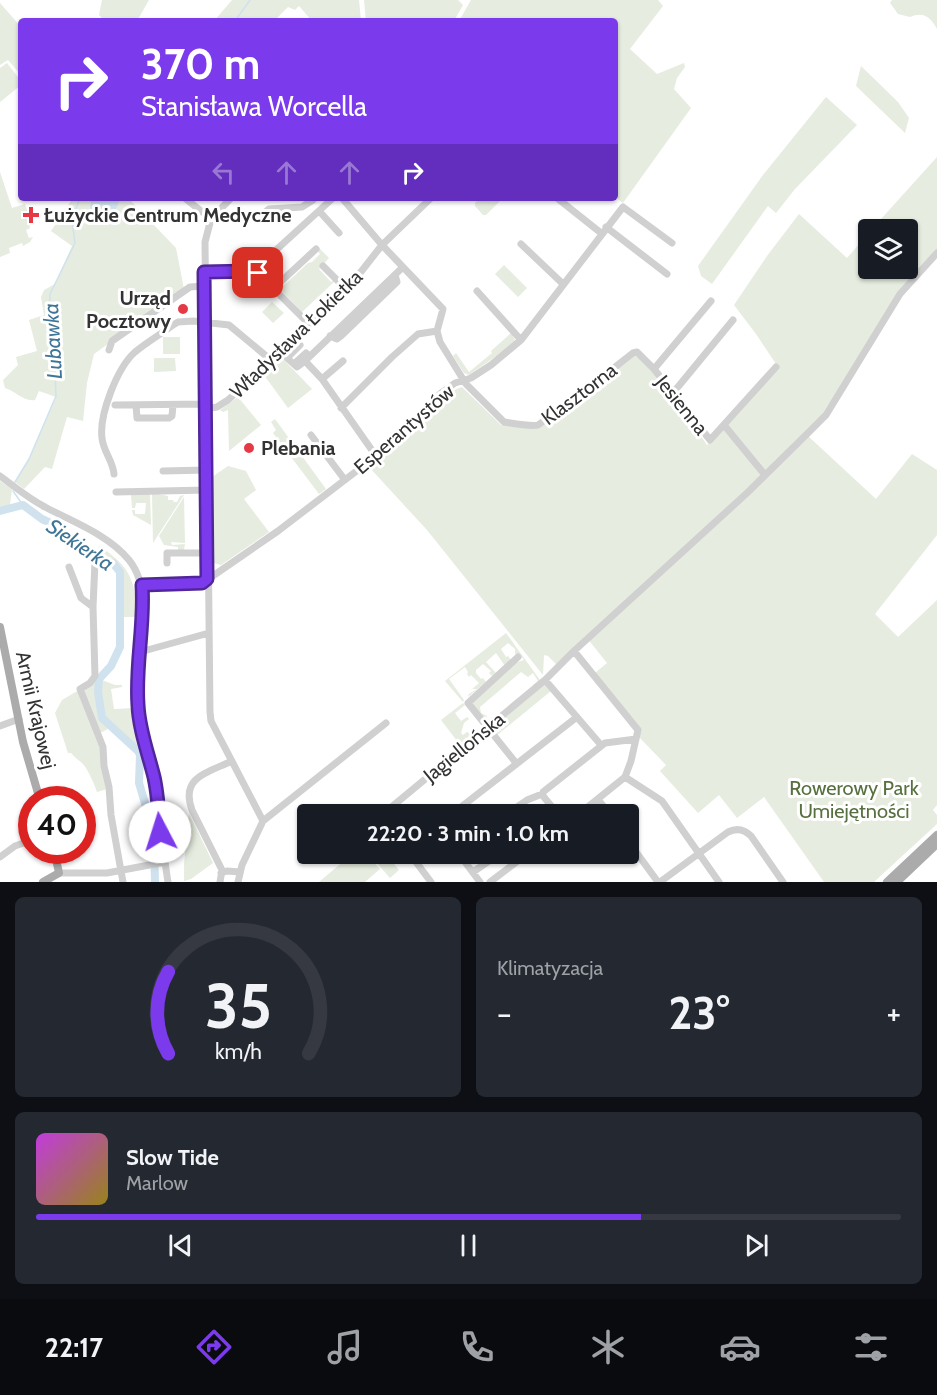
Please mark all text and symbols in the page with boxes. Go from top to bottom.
text: 370 m [141,38,260,90]
icon: right [42,42,120,120]
text: Stanisława Worcella [141,90,367,123]
icon: left [207,156,240,189]
icon: ahead [270,156,303,189]
icon: ahead [333,156,366,189]
icon: right [396,156,429,189]
place label: Łużyckie Centrum Medyczne [44,203,292,227]
marker: Łużyckie Centrum Medyczne [22,206,40,224]
map controls [858,219,918,279]
button: layers [858,219,918,279]
pin [232,247,283,298]
icon: arrive [241,256,274,289]
street label: Władysława Łokietka [225,264,368,403]
place label: Urząd Pocztowy [86,286,171,333]
water label: Lubawka [38,302,67,380]
marker: Urząd Pocztowy [176,302,190,316]
street label: Klasztorna [537,358,622,430]
street label: Jesienna [650,370,714,440]
street label: Esperantystów [349,379,459,479]
place label: Plebania [261,436,335,460]
marker: Plebania [242,441,256,455]
water label: Siekierka [42,513,118,576]
street label: Armii Krajowej [11,649,61,771]
street label: Jagiellońska [418,707,510,788]
park label: Rowerowy Park Umiejętności [789,776,919,823]
speed limit sign: 40 [18,786,96,864]
position arrow [128,800,192,864]
text: 22:20 · 3 min · 1.0 km [367,820,569,847]
text: Klimatyzacja [497,956,603,980]
text: 35 [204,968,272,1044]
text: 23° [668,986,730,1040]
text: − [497,993,512,1033]
text: + [886,993,901,1033]
text: km/h [215,1038,261,1064]
text: Slow Tide [126,1144,219,1171]
text: Marlow [126,1171,188,1195]
icon: previous [164,1229,197,1262]
icon: pause [452,1229,485,1262]
icon: next [740,1229,773,1262]
icon: directions [193,1326,235,1368]
icon: music [324,1326,366,1368]
icon: phone [456,1326,498,1368]
icon: climate [587,1326,629,1368]
icon: car [719,1326,761,1368]
icon: filters [850,1326,892,1368]
text: 22:17 [45,1331,103,1364]

